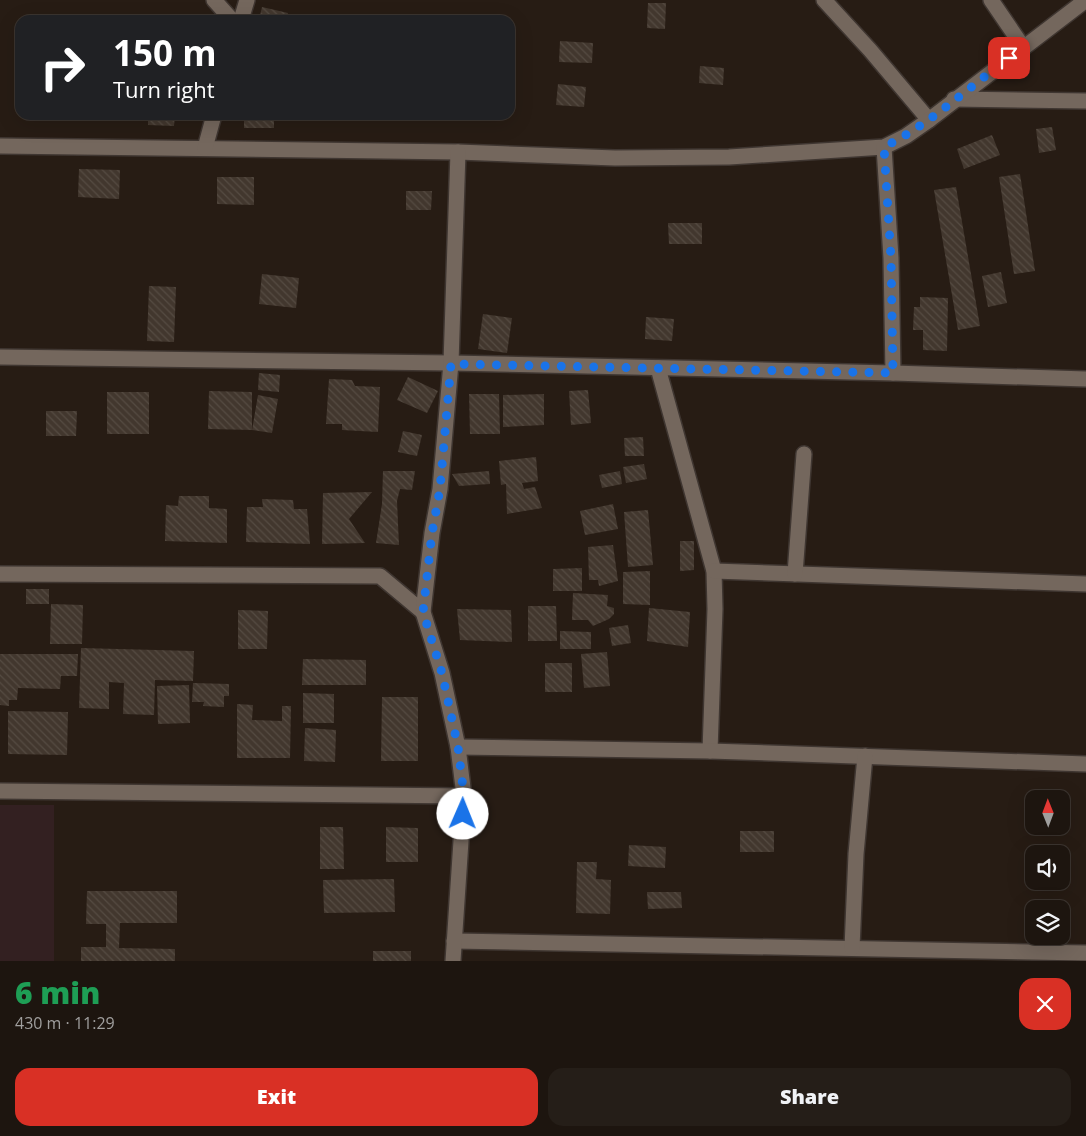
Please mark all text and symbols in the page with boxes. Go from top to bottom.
text: 150 m [113,29,217,76]
icon: right [30,35,95,100]
pin [988,37,1030,79]
icon: arrive [995,44,1023,72]
text: Turn right [113,74,215,104]
position arrow [436,787,488,839]
north arrow [1025,790,1070,835]
map controls [1025,790,1070,945]
button: sound [1025,845,1070,890]
button: layers [1025,900,1070,945]
text: 6 min [15,972,100,1013]
button: close [1019,978,1071,1030]
text: 430 m · 11:29 [15,1012,115,1034]
button: Exit [15,1068,538,1126]
button: Share [548,1068,1071,1126]

